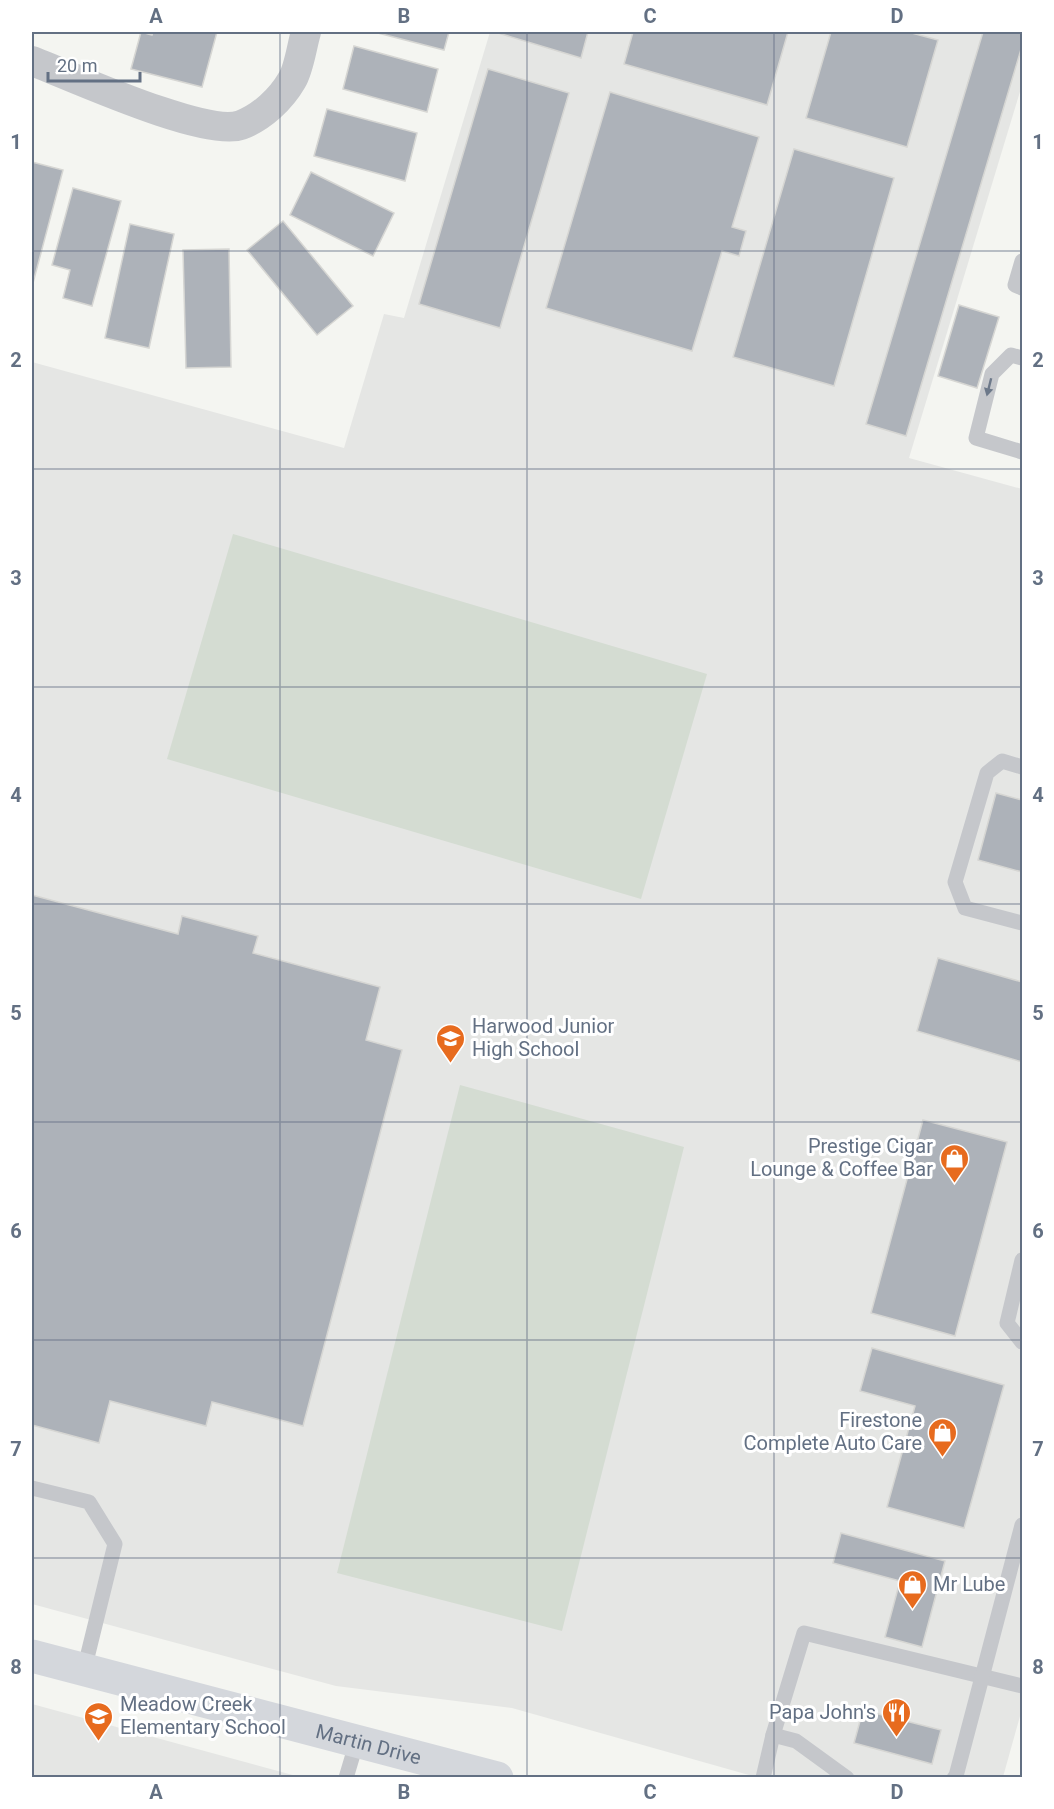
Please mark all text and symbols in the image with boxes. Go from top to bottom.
text: A [149,4,163,28]
text: B [398,4,410,28]
text: C [643,4,657,28]
text: D [891,4,904,28]
scale bar [48,45,140,83]
text: 20 m [57,55,97,76]
text: 1 [10,130,22,154]
text: 1 [1032,130,1044,154]
text: 2 [10,348,22,372]
text: 2 [1032,348,1044,372]
one-way arrow [983,378,993,396]
text: 3 [10,566,22,590]
text: 3 [1032,566,1044,590]
text: 4 [10,783,22,807]
text: 4 [1032,783,1044,807]
text: 5 [10,1001,22,1025]
text: 5 [1032,1001,1044,1025]
place label: Harwood Junior High School [472,1014,615,1061]
school or university icon: Harwood Junior High School [435,1022,467,1064]
place label: Prestige Cigar Lounge & Coffee Bar [750,1134,933,1181]
shop icon: Prestige Cigar Lounge & Coffee Bar [938,1142,970,1184]
text: 6 [10,1219,22,1243]
text: 6 [1032,1219,1044,1243]
place label: Firestone Complete Auto Care [743,1408,922,1455]
shop icon: Firestone Complete Auto Care [927,1416,959,1458]
text: 7 [10,1437,22,1461]
text: 7 [1032,1437,1044,1461]
shop icon: Mr Lube [896,1568,928,1610]
place label: Mr Lube [933,1572,1005,1596]
text: 8 [10,1655,22,1679]
text: 8 [1032,1655,1044,1679]
place label: Meadow Creek Elementary School [120,1692,286,1739]
restaurant icon: Papa John's [881,1696,913,1738]
school or university icon: Meadow Creek Elementary School [83,1700,115,1742]
place label: Papa John's [769,1700,876,1724]
street label: Martin Drive [313,1719,424,1770]
text: A [149,1780,163,1804]
text: B [398,1780,410,1804]
text: C [643,1780,657,1804]
text: D [891,1780,904,1804]

